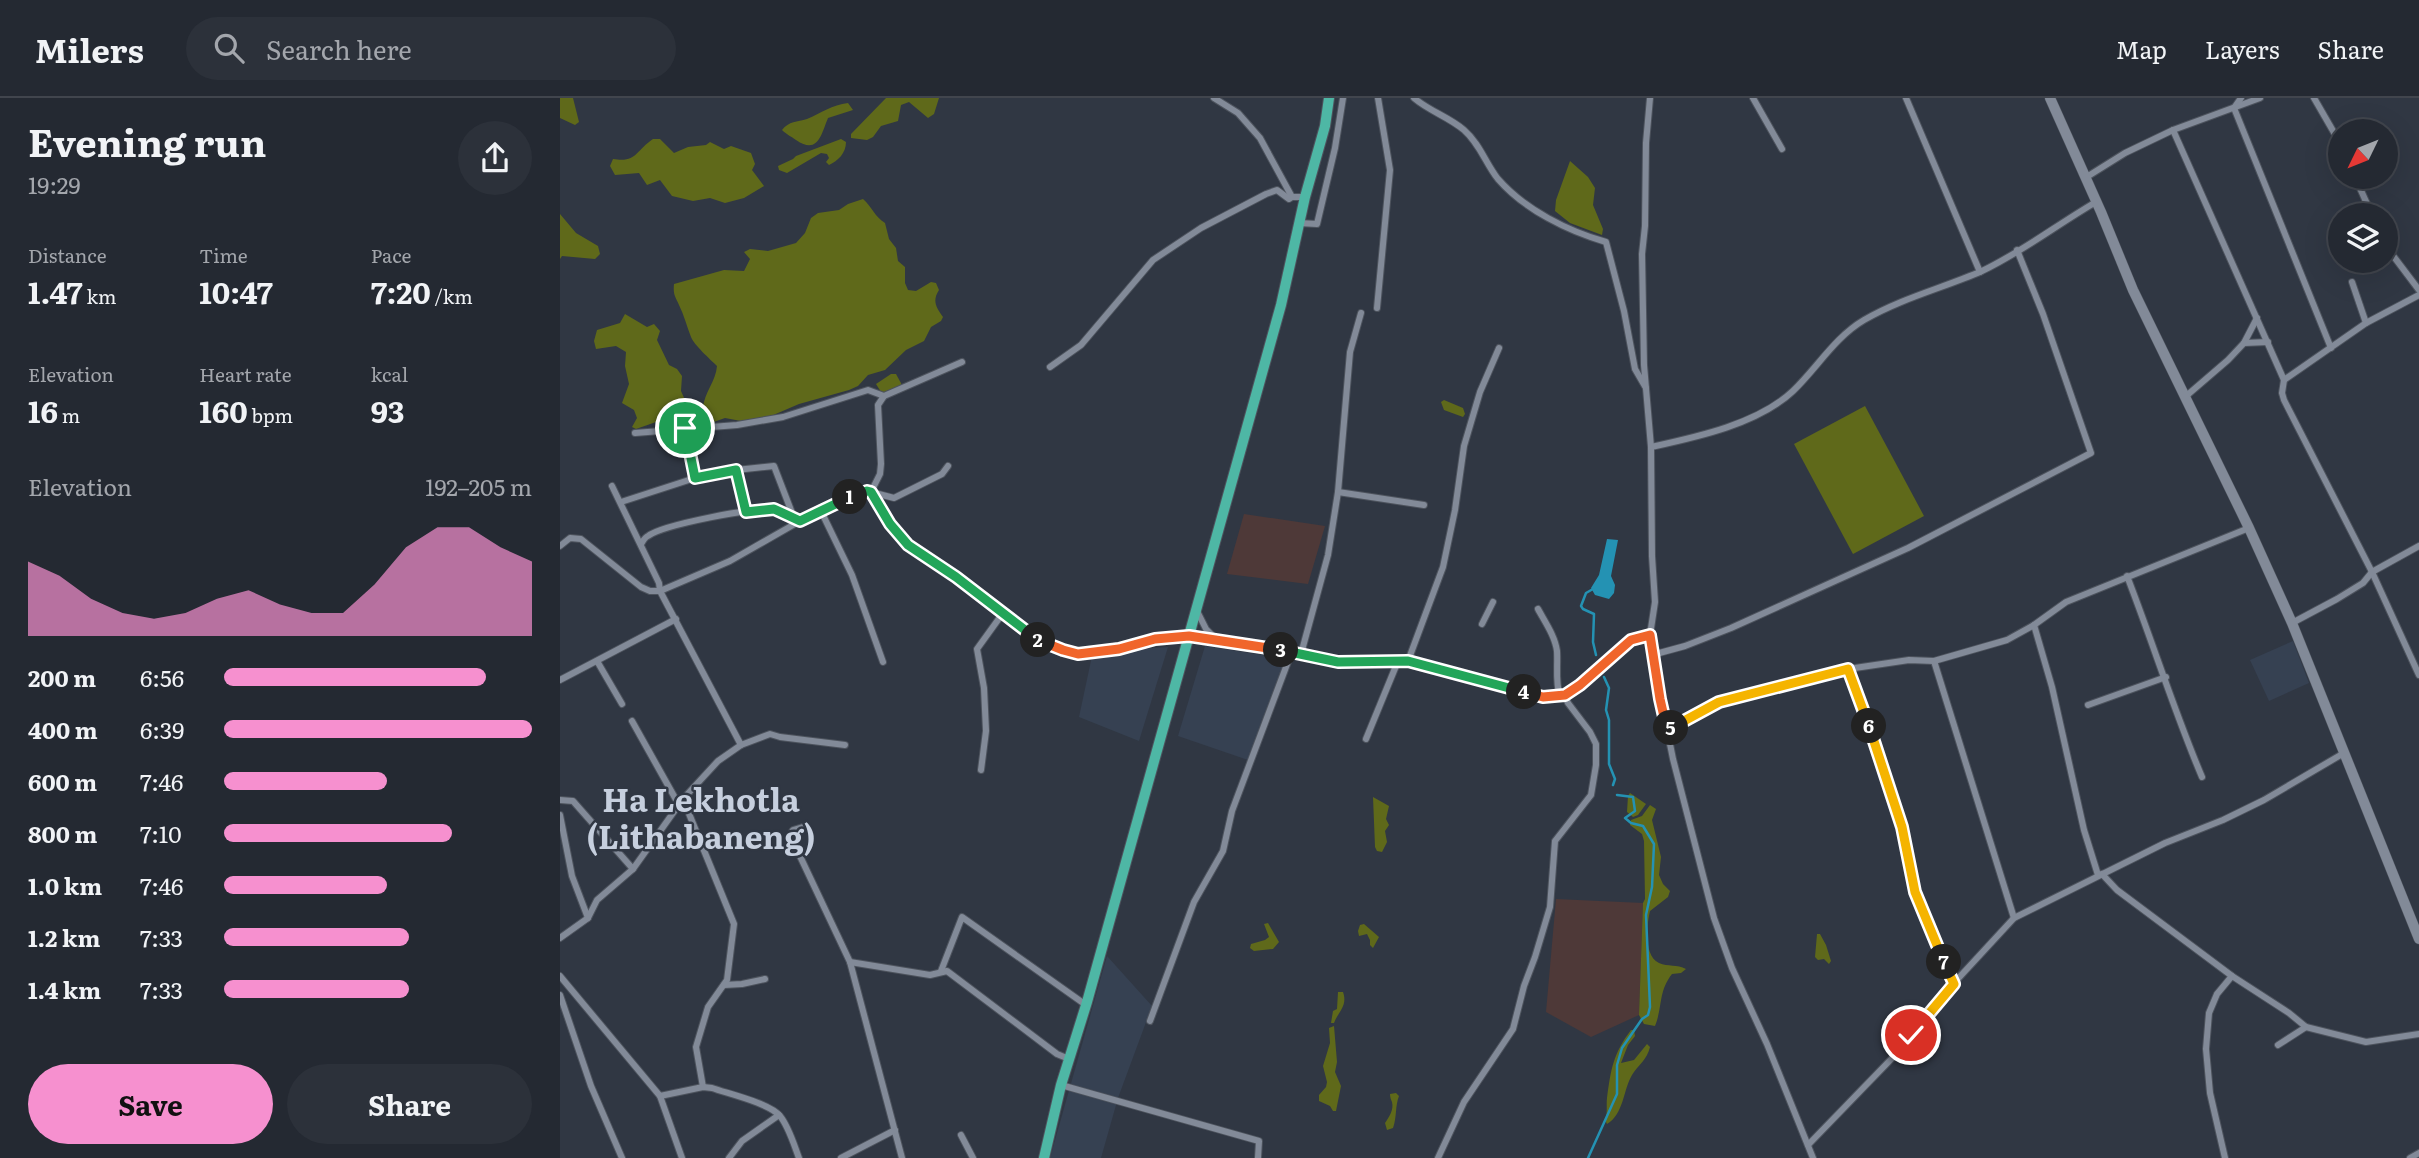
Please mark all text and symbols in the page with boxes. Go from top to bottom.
search box [186,17,676,80]
text: Milers [35,24,144,73]
icon: search [210,29,248,67]
text: Search here [266,29,412,68]
text: Map [2116,31,2167,66]
text: Layers [2205,31,2279,66]
text: Share [2317,31,2384,66]
text: Evening run [28,112,266,169]
north arrow [2328,119,2398,189]
map controls [2328,119,2398,273]
button: share [458,121,532,195]
text: 19:29 [28,167,81,201]
button: layers [2328,203,2398,273]
text: Distance [28,241,107,269]
text: Time [199,241,248,269]
text: Pace [371,241,411,269]
text: 1.47 [28,269,83,313]
text: 10:47 [199,269,273,313]
text: 7:20 [371,269,431,313]
text: km [83,282,116,310]
text: /km [431,282,473,310]
text: Elevation [28,360,114,388]
text: Heart rate [199,360,292,388]
text: kcal [371,360,408,388]
text: 16 [28,388,58,432]
text: 160 [199,388,248,432]
text: 93 [371,388,404,432]
pin [655,398,715,458]
text: m [58,401,80,429]
text: bpm [248,401,293,429]
icon: arrive [666,409,704,447]
text: Elevation [28,469,132,503]
text: 192–205 m [425,469,532,503]
pin: 1 [832,480,868,514]
text: 1 [846,482,853,510]
pin: 2 [1021,622,1056,658]
text: 2 [1032,625,1043,653]
pin: 3 [1264,632,1298,668]
text: 3 [1275,635,1286,663]
text: 200 m [28,660,96,694]
text: 6:56 [140,660,184,694]
pin: 4 [1506,674,1542,710]
text: 4 [1518,677,1529,705]
pin: 6 [1852,708,1886,744]
pin: 5 [1654,710,1688,746]
text: 6 [1863,711,1874,739]
text: 400 m [28,712,98,746]
text: 6:39 [140,712,184,746]
text: 5 [1665,713,1676,741]
text: 600 m [28,764,97,798]
text: 7:46 [140,764,183,798]
district label: Ha Lekhotla (Lithabaneng) [587,774,815,859]
text: 800 m [28,816,97,850]
text: 7:10 [140,816,182,850]
text: 1.0 km [28,868,102,902]
text: 7:46 [140,868,183,902]
text: 1.2 km [28,920,100,954]
text: 7:33 [140,920,183,954]
pin: 7 [1926,944,1962,980]
text: 7 [1938,947,1949,975]
text: 1.4 km [28,972,101,1006]
text: 7:33 [140,972,183,1006]
pin [1881,1005,1941,1065]
icon: check [1892,1016,1930,1054]
button: Save [28,1064,273,1144]
button: Share [287,1064,532,1144]

